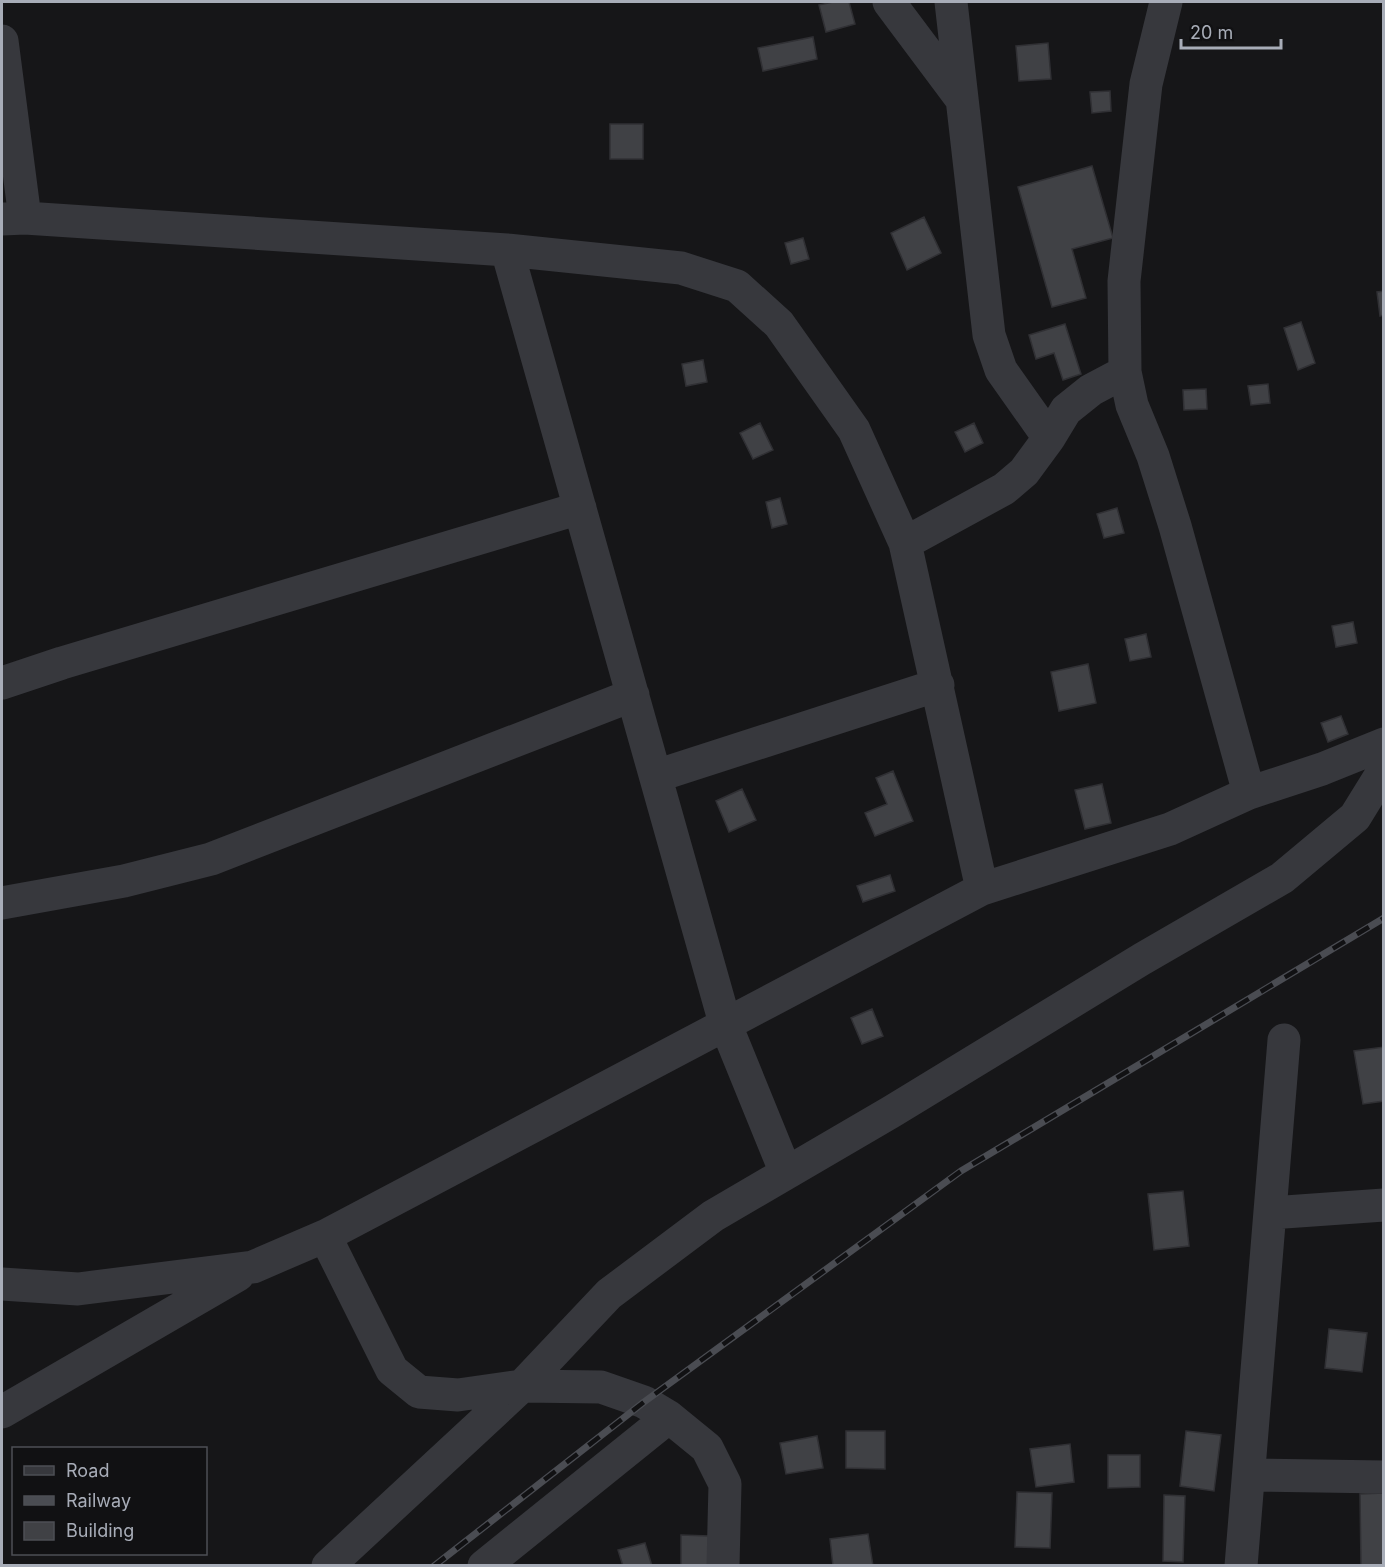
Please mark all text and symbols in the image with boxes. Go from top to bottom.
scale bar [1181,12,1282,50]
text: 20 m [1190,22,1233,43]
legend [12,1447,207,1555]
text: Road [66,1460,109,1481]
text: Railway [66,1490,131,1511]
text: Building [66,1520,134,1541]

